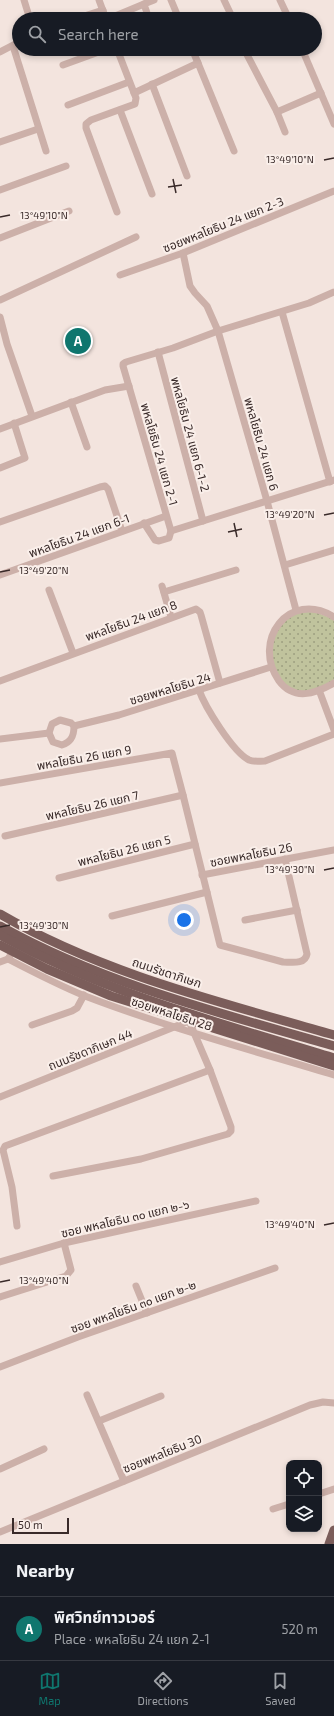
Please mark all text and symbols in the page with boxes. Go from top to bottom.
search box [12,12,322,56]
icon: search [26,23,48,45]
text: Search here [58,25,139,43]
text: 13°49'10"N [266,153,314,165]
street label: ซอยพหลโยธิน 24 แยก 2-3 [161,193,285,255]
text: 13°49'10"N [20,209,68,221]
pin: A [65,326,91,356]
street label: พหลโยธิน 24 แยก 6-1-2 [169,375,213,493]
street label: พหลโยธิน 24 แยก 6 [242,396,282,492]
street label: พหลโยธิน 24 แยก 2-1 [139,401,181,507]
text: 13°49'20"N [265,508,315,520]
street label: พหลโยธิน 24 แยก 6-1 [27,510,131,560]
text: 13°49'20"N [19,564,69,576]
street label: พหลโยธิน 24 แยก 8 [83,597,179,643]
street label: ซอยพหลโยธิน 24 [128,669,212,707]
street label: พหลโยธิน 26 แยก 9 [36,742,133,772]
street label: พหลโยธิน 26 แยก 7 [44,787,140,823]
street label: พหลโยธิน 26 แยก 5 [76,832,172,868]
street label: ซอยพหลโยธิน 26 [209,839,293,869]
text: 13°49'30"N [265,863,315,875]
your location [174,910,194,930]
text: 13°49'30"N [19,919,69,931]
street label: ถนนรัชดาภิเษก [131,954,203,990]
street label: ซอยพหลโยธิน 28 [130,993,214,1033]
street label: ถนนรัชดาภิเษก 44 [46,1026,134,1072]
street label: ซอย พหลโยธิน ๓๐ แยก ๒-๖ [59,1196,191,1240]
text: 13°49'40"N [265,1218,315,1230]
text: 13°49'40"N [19,1274,69,1286]
street label: ซอย พหลโยธิน ๓๐ แยก ๒-๒ [68,1277,198,1335]
street label: ซอยพหลโยธิน 30 [121,1431,203,1475]
map controls [286,1460,322,1532]
button: locate [286,1460,322,1496]
button: layers [286,1496,322,1532]
scale bar [12,1516,69,1535]
text: 50 m [18,1518,43,1531]
text: Nearby [16,1560,74,1580]
text: พิศวิทย์ทาวเวอร์ [54,1608,155,1626]
text: A [25,1621,33,1637]
text: 520 m [282,1621,318,1637]
text: Place · พหลโยธิน 24 แยก 2-1 [54,1631,210,1647]
tab: Map [39,1670,61,1707]
tab: Directions [138,1670,188,1707]
tab: Saved [265,1670,296,1707]

